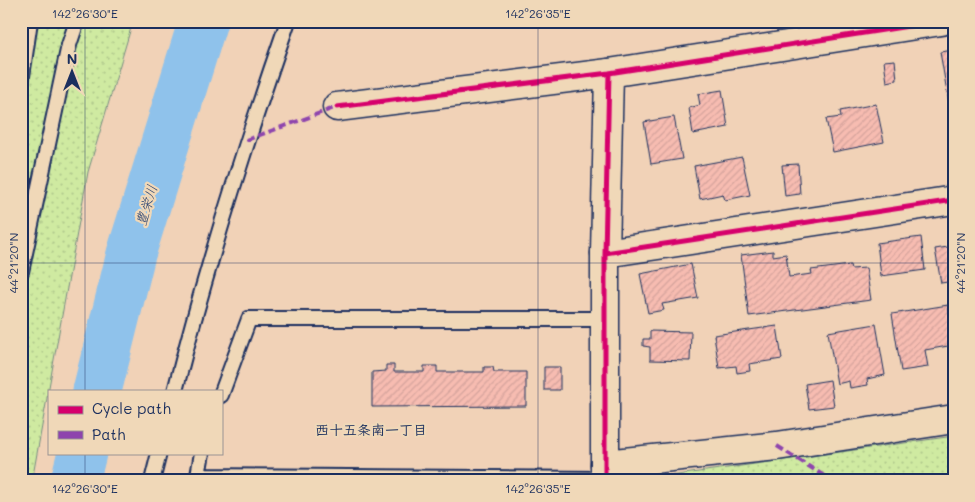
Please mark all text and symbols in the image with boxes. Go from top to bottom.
text: 142°26'30"E [52,5,118,21]
text: 142°26'35"E [505,5,571,21]
north arrow [48,48,98,98]
text: N [67,49,77,68]
water label: 豊栄川 [131,182,161,228]
text: 44°21'20"N [5,233,21,293]
text: 44°21'20"N [952,233,968,293]
legend [48,390,222,454]
text: Cycle path [92,398,171,418]
district label: 西十五条南一丁目 [315,420,427,439]
text: Path [92,424,126,444]
text: 142°26'30"E [52,480,118,496]
text: 142°26'35"E [505,480,571,496]

